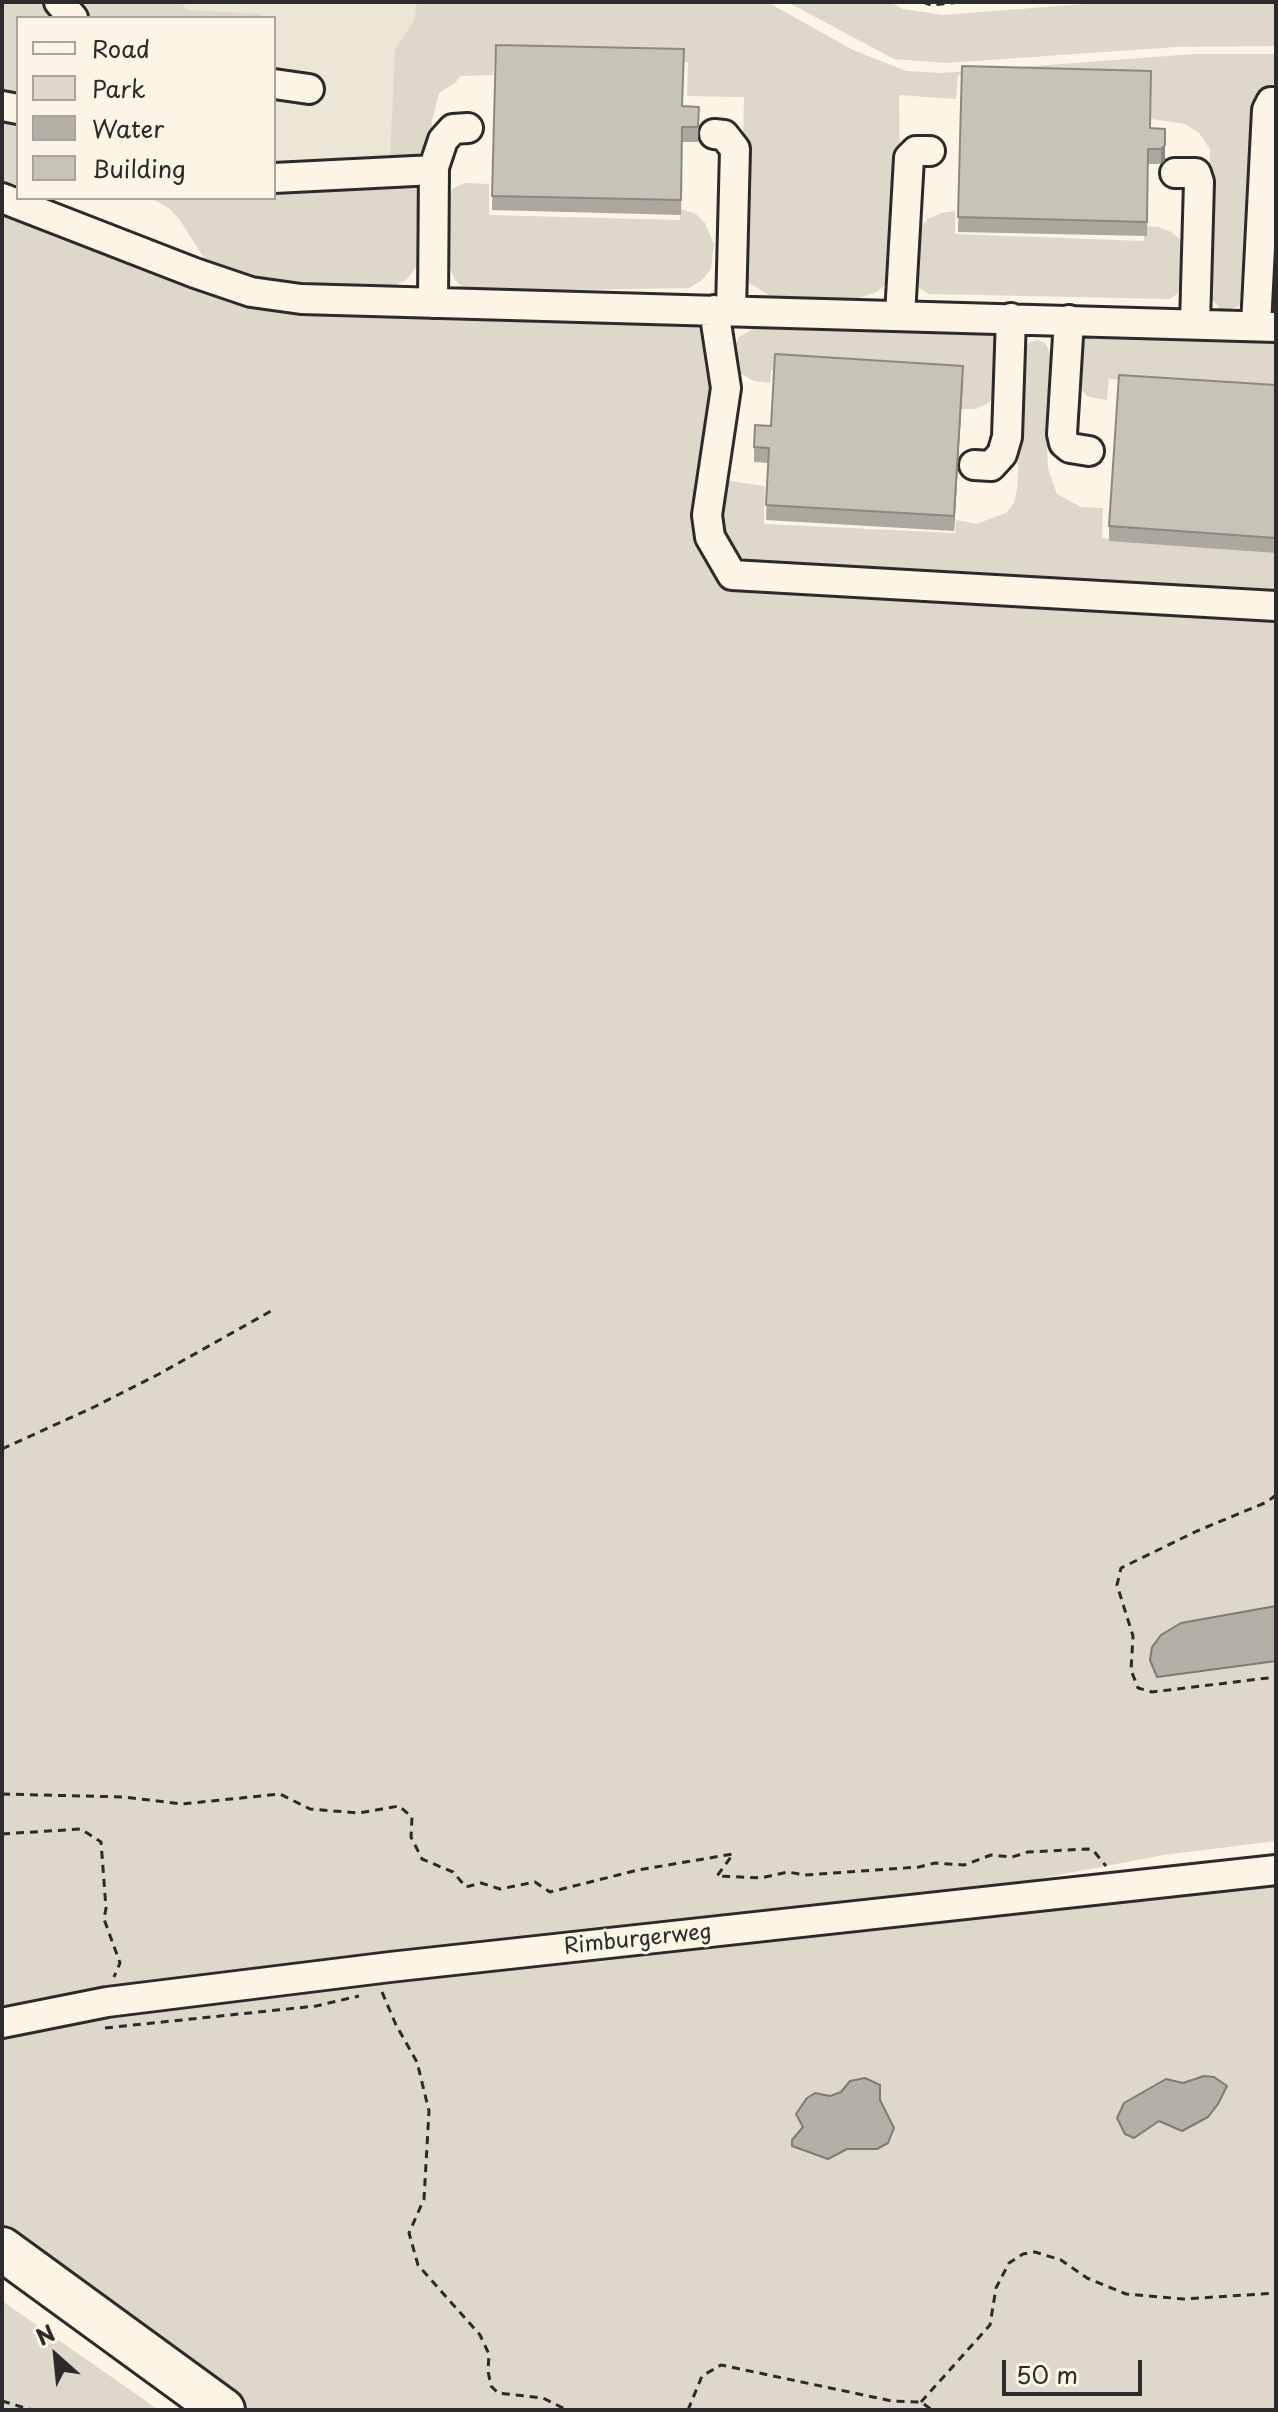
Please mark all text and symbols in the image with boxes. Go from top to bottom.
legend [16,16,276,200]
text: Road [92,30,150,66]
text: Park [92,70,146,106]
text: Water [92,110,164,146]
text: Building [92,150,186,186]
street label: Rimburgerweg [563,1919,713,1961]
north arrow [16,2316,96,2396]
text: N [30,2316,60,2353]
scale bar [1006,2344,1146,2394]
text: 50 m [1016,2356,1078,2392]

